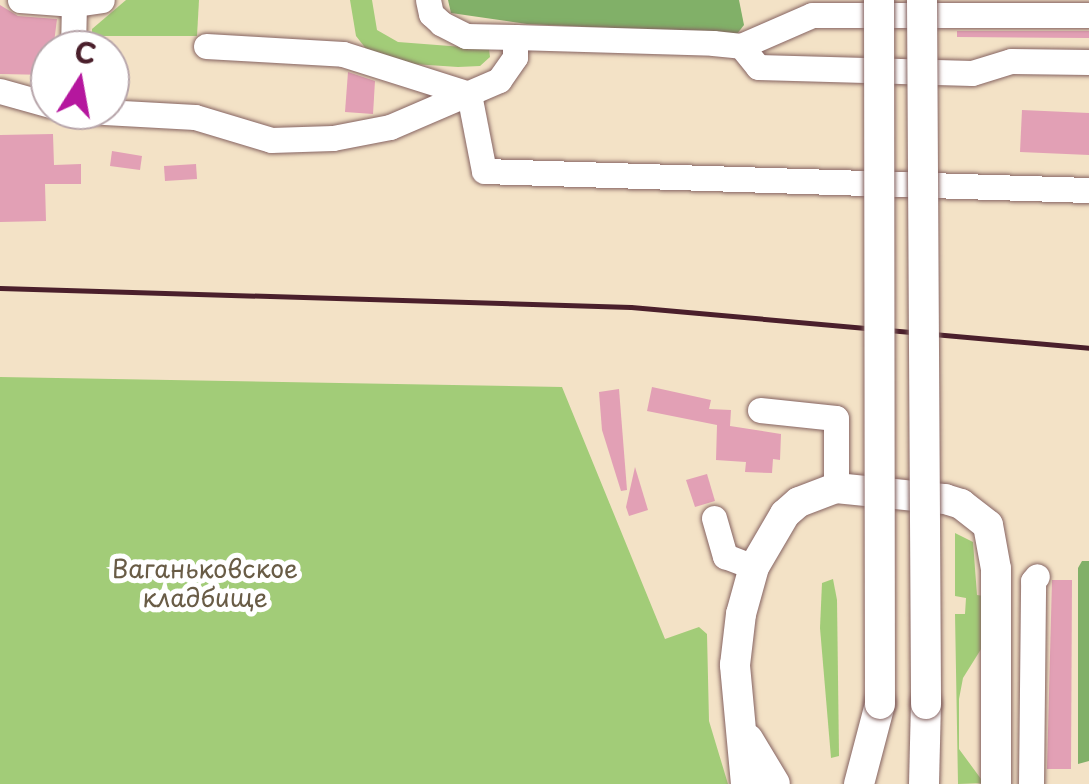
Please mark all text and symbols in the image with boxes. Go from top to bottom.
text: С [71,29,100,75]
north arrow [30,30,130,130]
park label: Ваганьковское кладбище [112,554,298,613]

